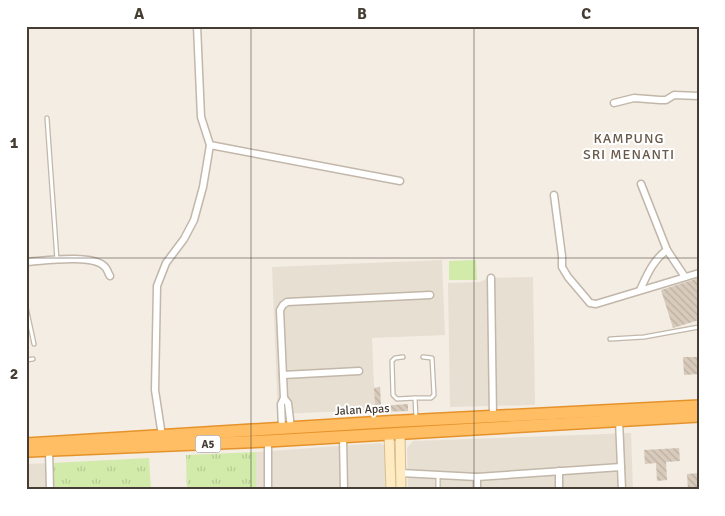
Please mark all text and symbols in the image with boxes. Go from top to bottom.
text: A [134,4,145,24]
text: B [357,4,367,24]
text: C [581,4,591,24]
district label: KAMPUNG SRI MENANTI [583,130,675,163]
text: 1 [10,133,19,153]
text: 2 [10,364,18,384]
street label: Jalan Apas [334,401,390,419]
road number: A5 [196,436,220,452]

